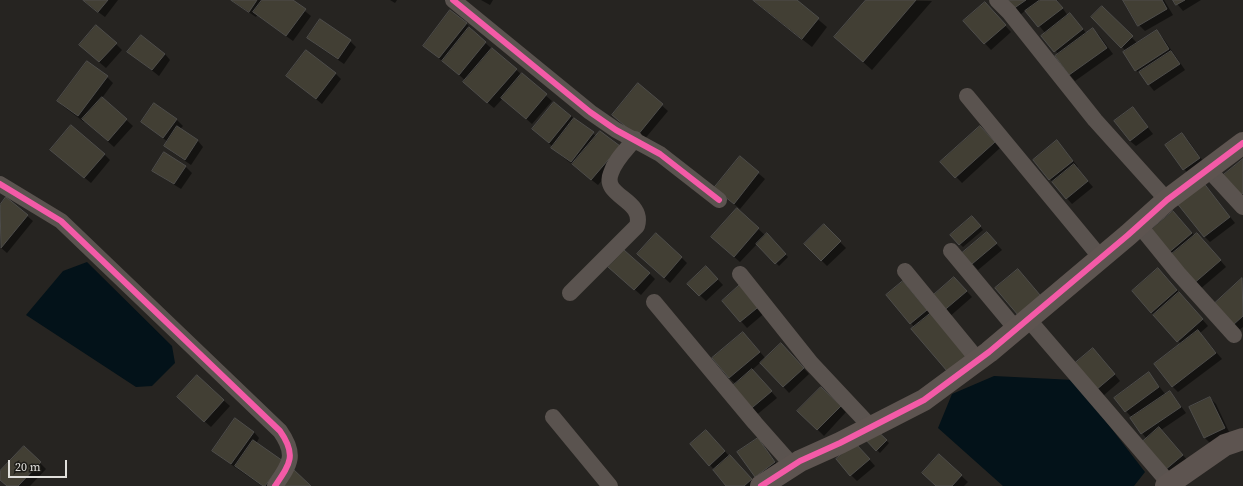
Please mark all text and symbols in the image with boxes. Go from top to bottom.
scale bar [10,452,69,478]
text: 20 m [15,459,41,475]

